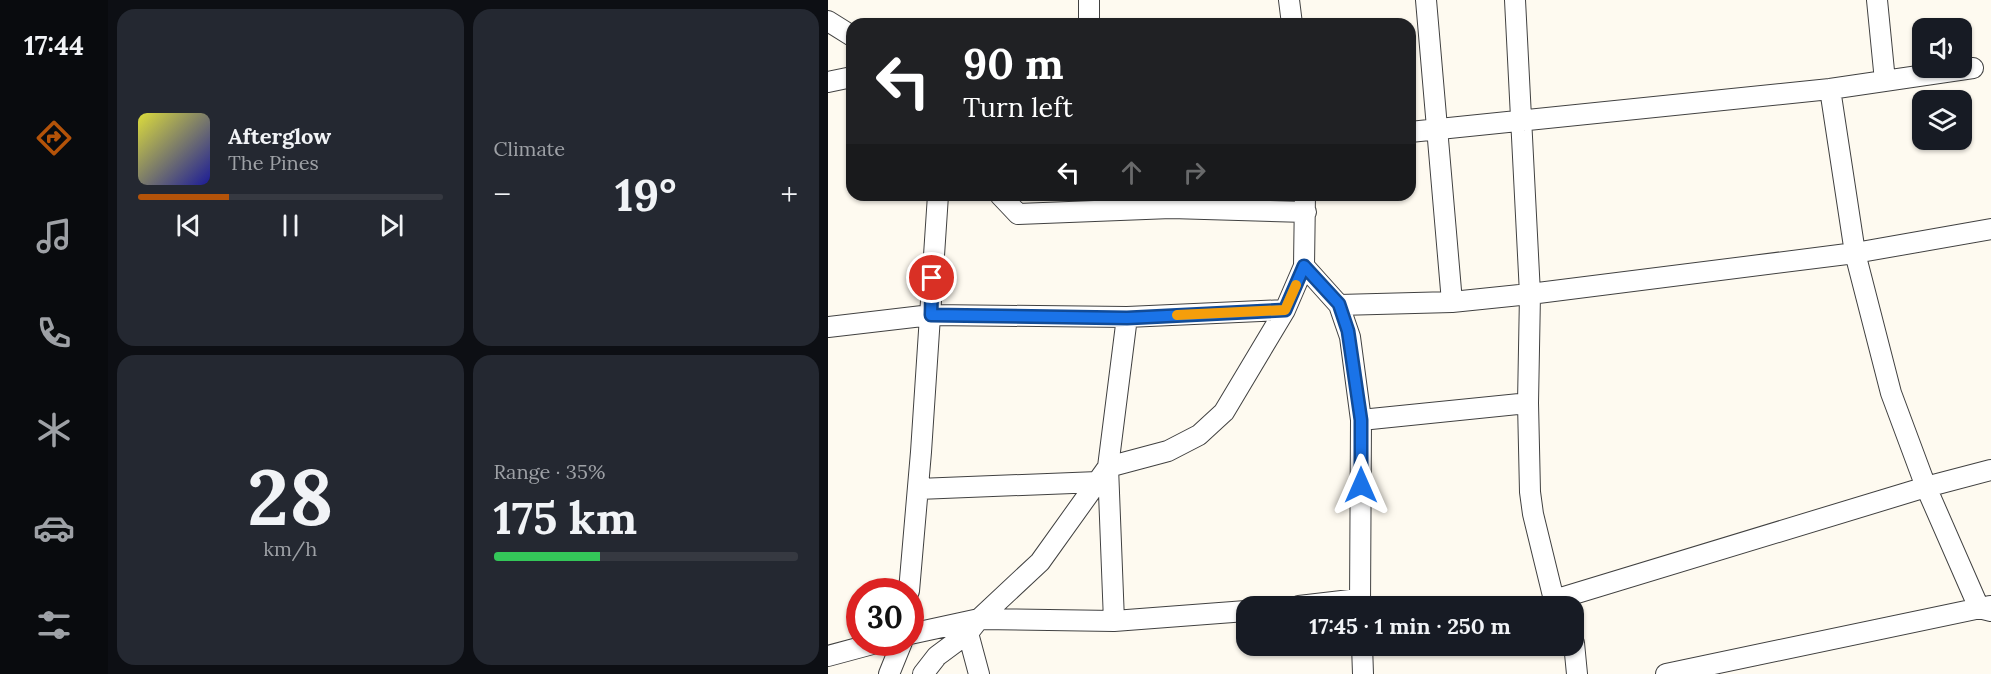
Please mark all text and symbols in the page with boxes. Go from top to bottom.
map controls [1912,18,1972,150]
button: sound [1912,18,1972,78]
text: 17:44 [24,28,84,62]
text: 90 m [963,37,1064,91]
icon: left [864,42,942,120]
text: Turn left [963,90,1073,124]
button: layers [1912,90,1972,150]
icon: directions [33,117,75,159]
text: Afterglow [228,122,331,150]
text: Climate [494,136,565,161]
text: The Pines [228,150,319,175]
icon: left [1052,156,1085,189]
icon: ahead [1115,156,1148,189]
icon: right [1178,156,1211,189]
text: 19° [615,166,676,223]
text: − [494,173,511,215]
text: + [780,173,798,215]
icon: previous [172,209,205,242]
icon: pause [274,209,307,242]
icon: next [375,209,408,242]
icon: music [33,215,75,257]
pin [906,252,957,303]
icon: arrive [915,261,948,294]
icon: phone [33,312,75,354]
icon: climate [33,409,75,451]
text: 28 [247,447,333,546]
position arrow [1329,453,1393,517]
text: Range · 35% [494,459,605,484]
text: 175 km [494,489,637,546]
icon: car [33,507,75,549]
text: km/h [263,536,317,561]
speed limit sign: 30 [846,578,924,656]
icon: filters [33,604,75,646]
text: 17:45 · 1 min · 250 m [1309,612,1511,640]

